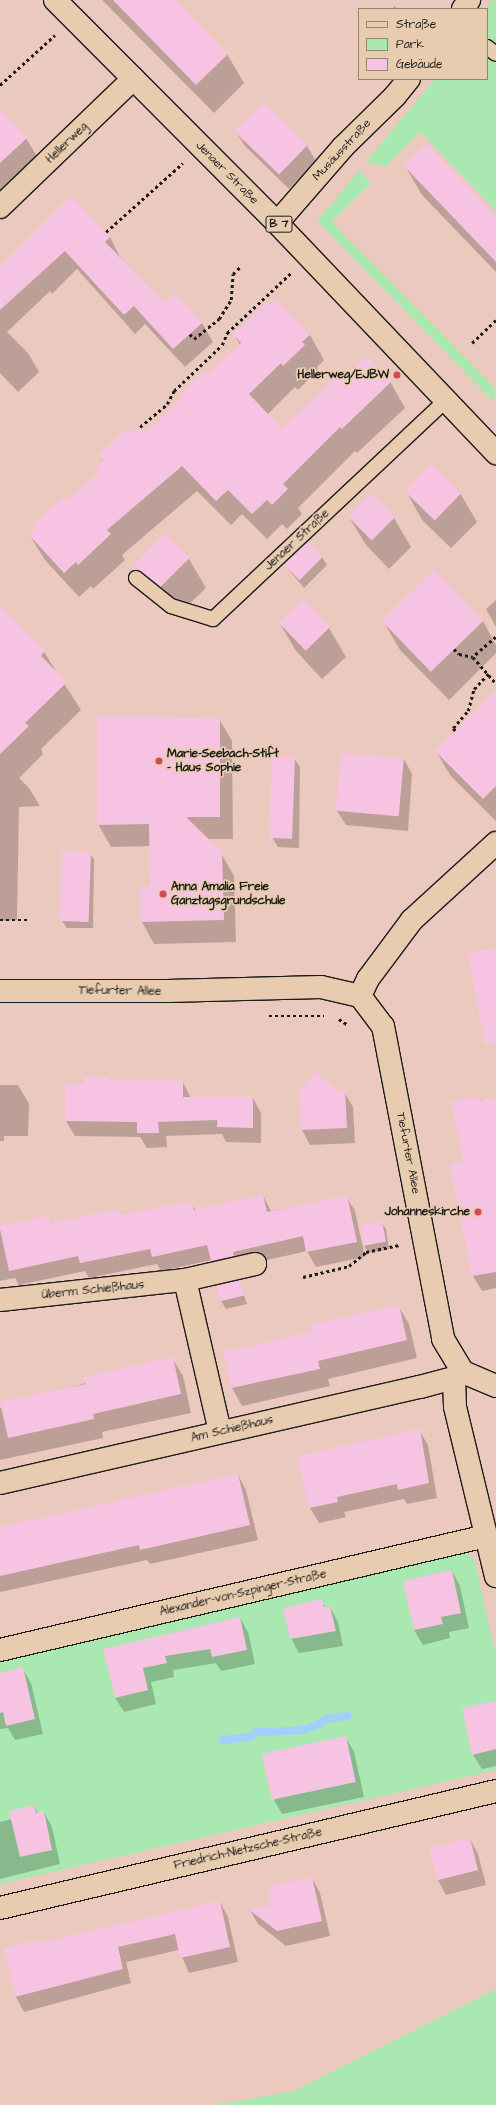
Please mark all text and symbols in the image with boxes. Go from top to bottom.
legend [358,8,488,80]
text: Straße [396,16,436,33]
text: Park [396,36,424,53]
text: Gebäude [396,56,442,73]
street label: Musäusstraße [310,116,374,184]
street label: Hellerweg [43,119,91,167]
street label: Jenaer Straße [193,139,261,207]
road number: B 7 [265,215,293,233]
place label: Hellerweg/EJBW [297,368,389,382]
marker: Hellerweg/EJBW [392,370,402,380]
street label: Jenaer Straße [262,506,332,574]
place label: Marie-Seebach-Stift - Haus Sophie [167,747,279,775]
marker: Marie-Seebach-Stift - Haus Sophie [154,756,164,766]
place label: Anna Amalia Freie Ganztagsgrundschule [171,880,286,908]
marker: Anna Amalia Freie Ganztagsgrundschule [158,889,168,899]
street label: Tiefurter Allee [78,983,162,999]
street label: Tiefurter Allee [393,1111,423,1195]
place label: Johanneskirche [384,1205,470,1219]
marker: Johanneskirche [473,1207,483,1217]
street label: Überm Schießhaus [41,1277,145,1303]
street label: Am Schießhaus [189,1413,275,1445]
street label: Alexander-von-Szpinger-Straße [158,1567,328,1619]
street label: Friedrich-Nietzsche-Straße [172,1825,324,1873]

